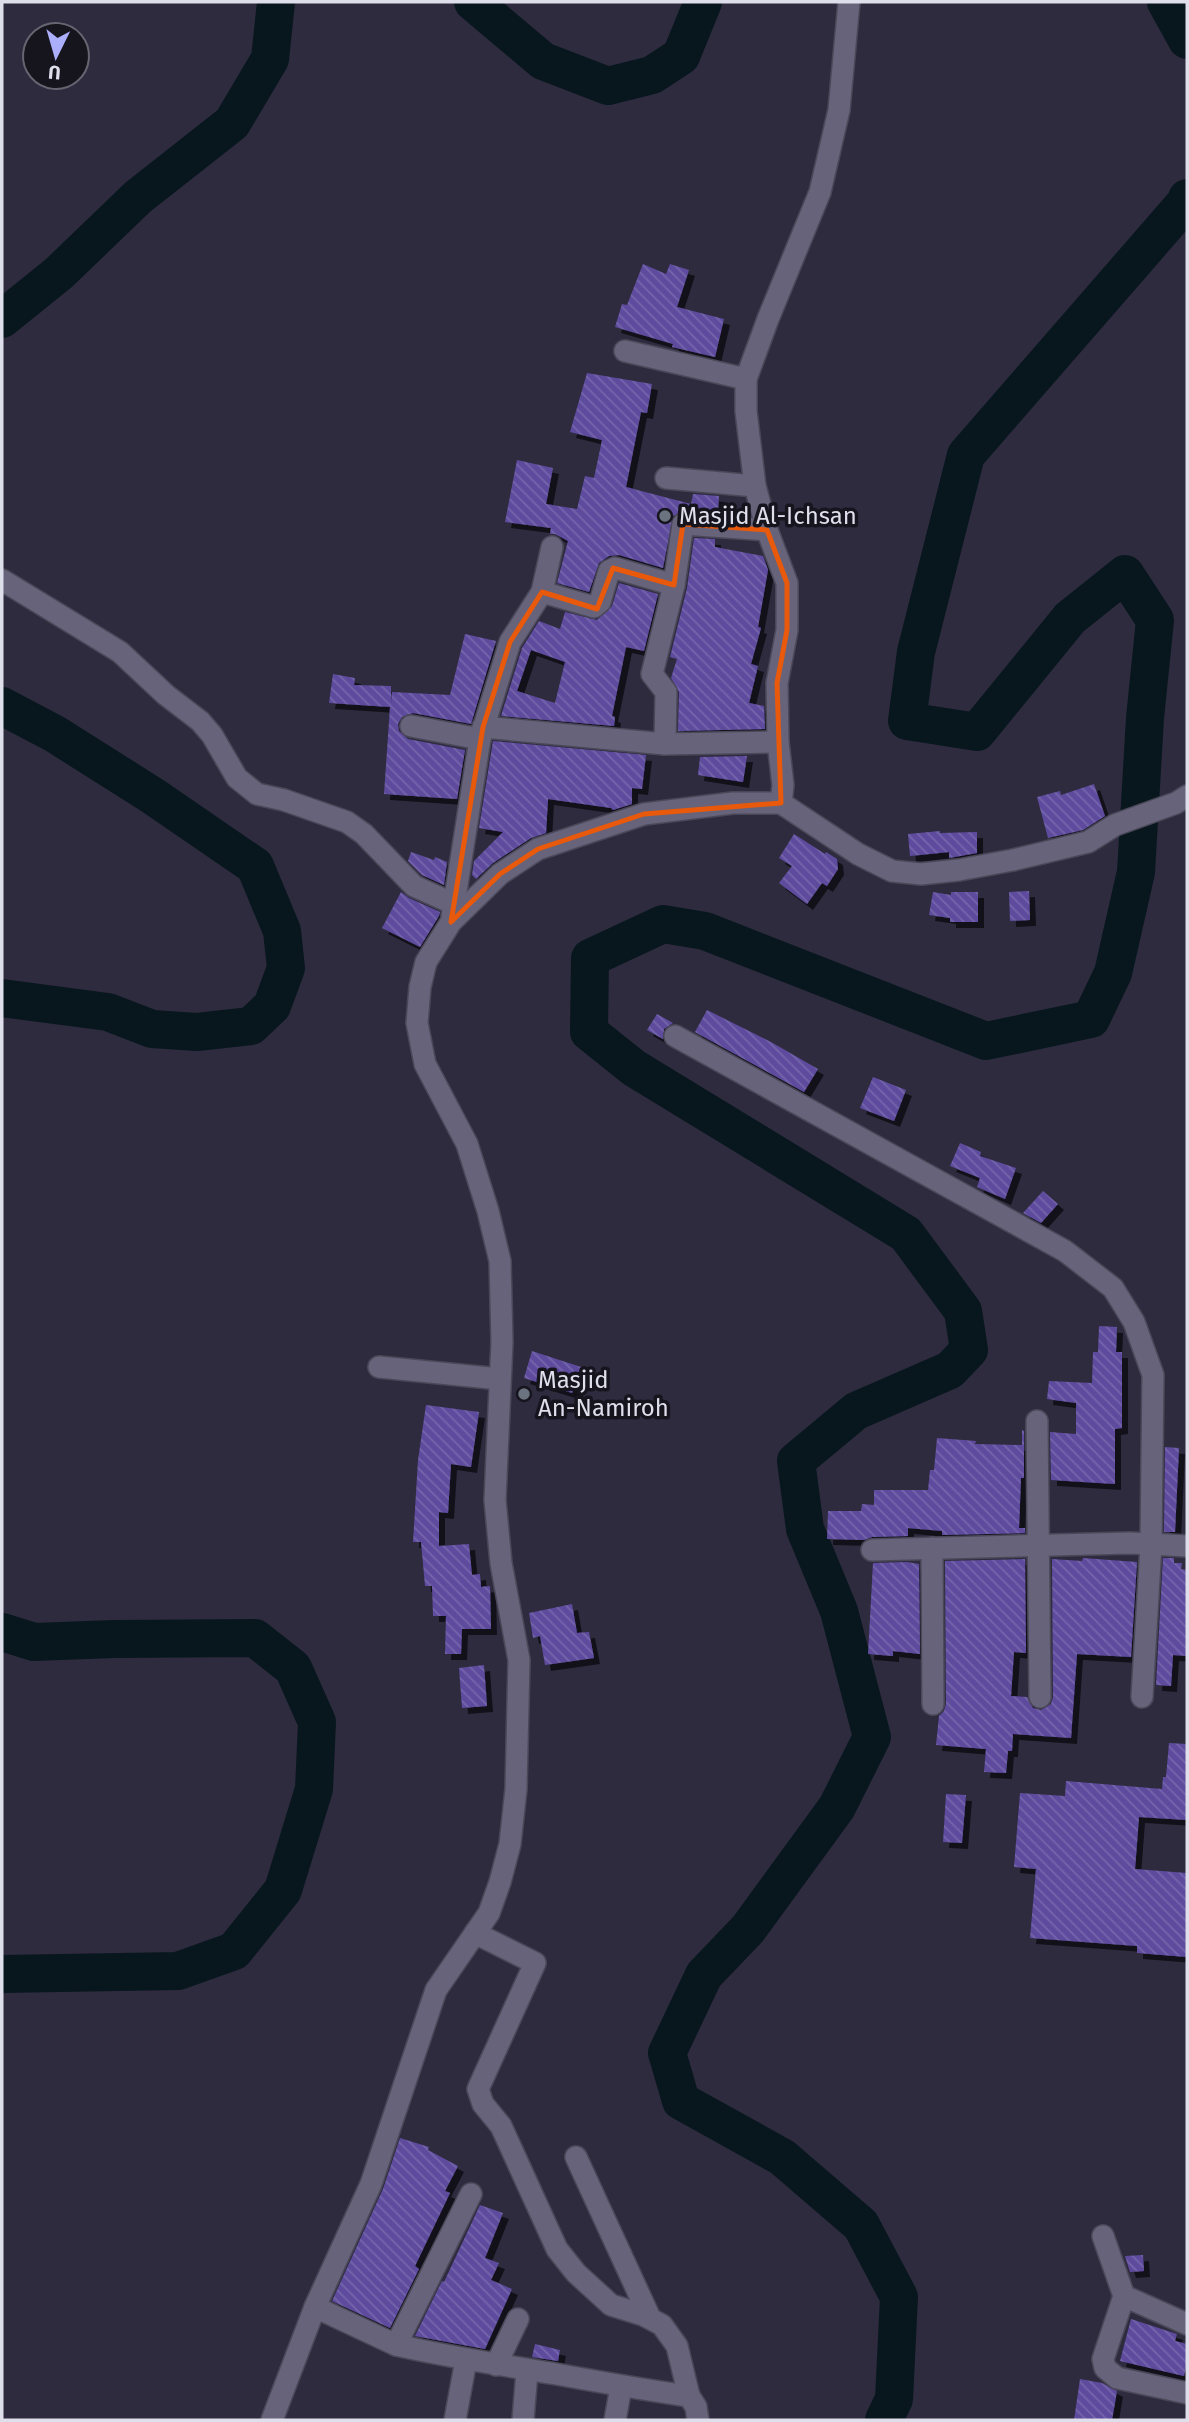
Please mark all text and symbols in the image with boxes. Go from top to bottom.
north arrow [21,21,91,91]
text: U [47,60,62,84]
place label: Masjid Al-Ichsan [679,502,857,530]
marker: Masjid Al-Ichsan [657,508,673,524]
place label: Masjid An-Namiroh [538,1366,669,1422]
marker: Masjid An-Namiroh [516,1386,532,1402]

